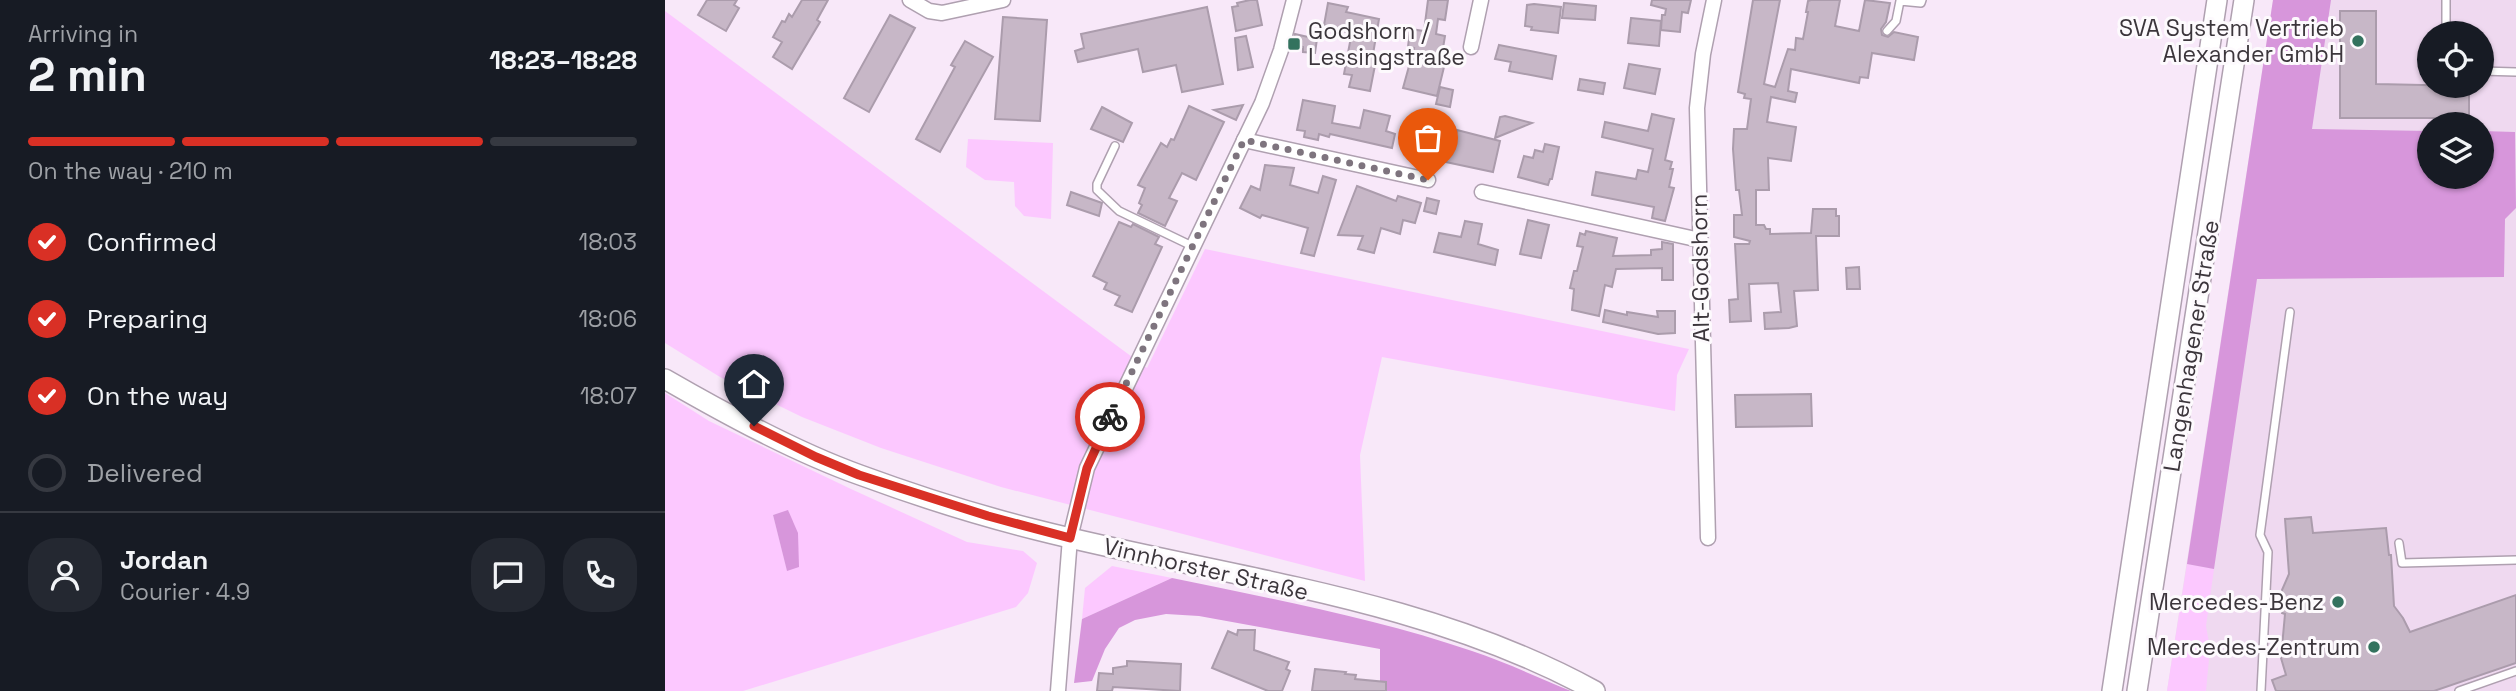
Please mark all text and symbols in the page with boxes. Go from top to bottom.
place label: SVA System Vertrieb Alexander GmbH [2119,13,2344,69]
place label: Godshorn / Lessingstraße [1308,16,1465,72]
text: Arriving in [28,19,138,49]
map controls [2417,21,2494,189]
button: locate [2417,21,2494,98]
marker: SVA System Vertrieb Alexander GmbH [2350,33,2366,49]
marker: Godshorn / Lessingstraße [1286,36,1302,52]
text: 18:23–18:28 [489,43,637,77]
text: 2 min [28,46,147,104]
pin [1398,108,1458,180]
button: layers [2417,112,2494,189]
icon: bag [1409,119,1447,157]
text: On the way · 210 m [28,156,233,186]
street label: Alt-Godshorn [1684,194,1716,342]
street label: Langenhagener Straße [2156,218,2226,474]
icon: check [28,223,66,261]
text: Confirmed [87,225,217,259]
text: 18:03 [579,227,637,257]
icon: check [28,300,66,338]
text: Preparing [87,302,208,336]
text: 18:06 [578,304,637,334]
pin [724,354,784,426]
icon: home [735,365,773,403]
icon: check [28,377,66,415]
text: On the way [87,379,228,413]
text: 18:07 [580,381,637,411]
courier [1075,382,1145,452]
icon: bike [1091,398,1129,436]
text: Delivered [87,456,203,490]
street label: Vinnhorster Straße [1101,531,1311,607]
button: person [28,538,102,612]
button: chat [471,538,545,612]
button: phone [563,538,637,612]
text: Jordan [120,543,208,577]
text: Courier · 4.9 [120,577,250,607]
place label: Mercedes-Benz [2149,587,2324,617]
marker: Mercedes-Benz [2330,594,2346,610]
place label: Mercedes-Zentrum [2147,632,2360,662]
marker: Mercedes-Zentrum [2366,639,2382,655]

